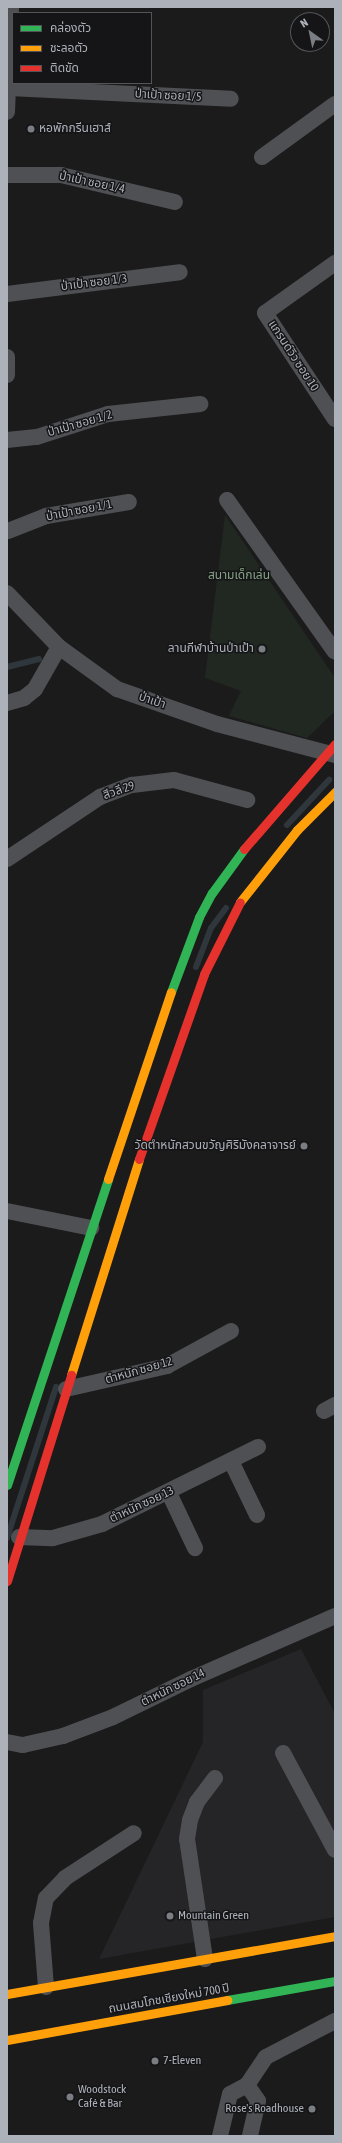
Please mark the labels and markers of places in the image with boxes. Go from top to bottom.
place label: หอพักกรีนเฮาส์ [39,122,111,136]
marker: หอพักกรีนเฮาส์ [26,124,36,134]
place label: ลานกีฬาบ้านป่าเป้า [168,642,254,656]
marker: ลานกีฬาบ้านป่าเป้า [257,644,267,654]
place label: วัดตำหนักสวนขวัญศิริมังคลาจารย์ [135,1139,296,1153]
marker: วัดตำหนักสวนขวัญศิริมังคลาจารย์ [299,1141,309,1151]
place label: Mountain Green [178,1909,249,1923]
marker: Mountain Green [165,1911,175,1921]
place label: 7-Eleven [163,2054,201,2068]
marker: 7-Eleven [150,2056,160,2066]
place label: Woodstock Café & Bar [78,2083,126,2111]
marker: Woodstock Café & Bar [65,2092,75,2102]
place label: Rose's Roadhouse [225,2102,304,2116]
marker: Rose's Roadhouse [307,2104,317,2114]

